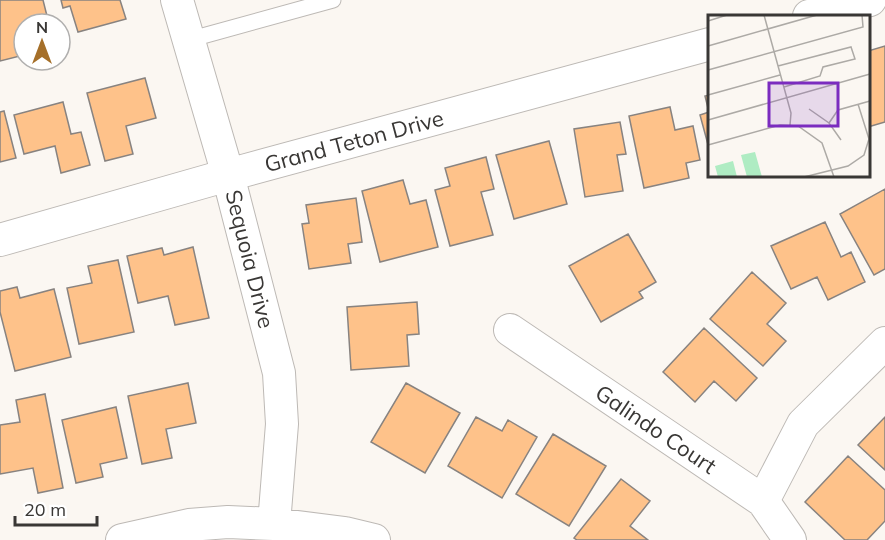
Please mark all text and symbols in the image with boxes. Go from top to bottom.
north arrow [12,12,72,72]
inset map [708,15,870,177]
text: N [36,17,48,37]
street label: Grand Teton Drive [261,104,447,178]
street label: Sequoia Drive [219,187,281,331]
street label: Galindo Court [590,378,722,480]
scale bar [15,489,98,527]
text: 20 m [24,498,66,521]

